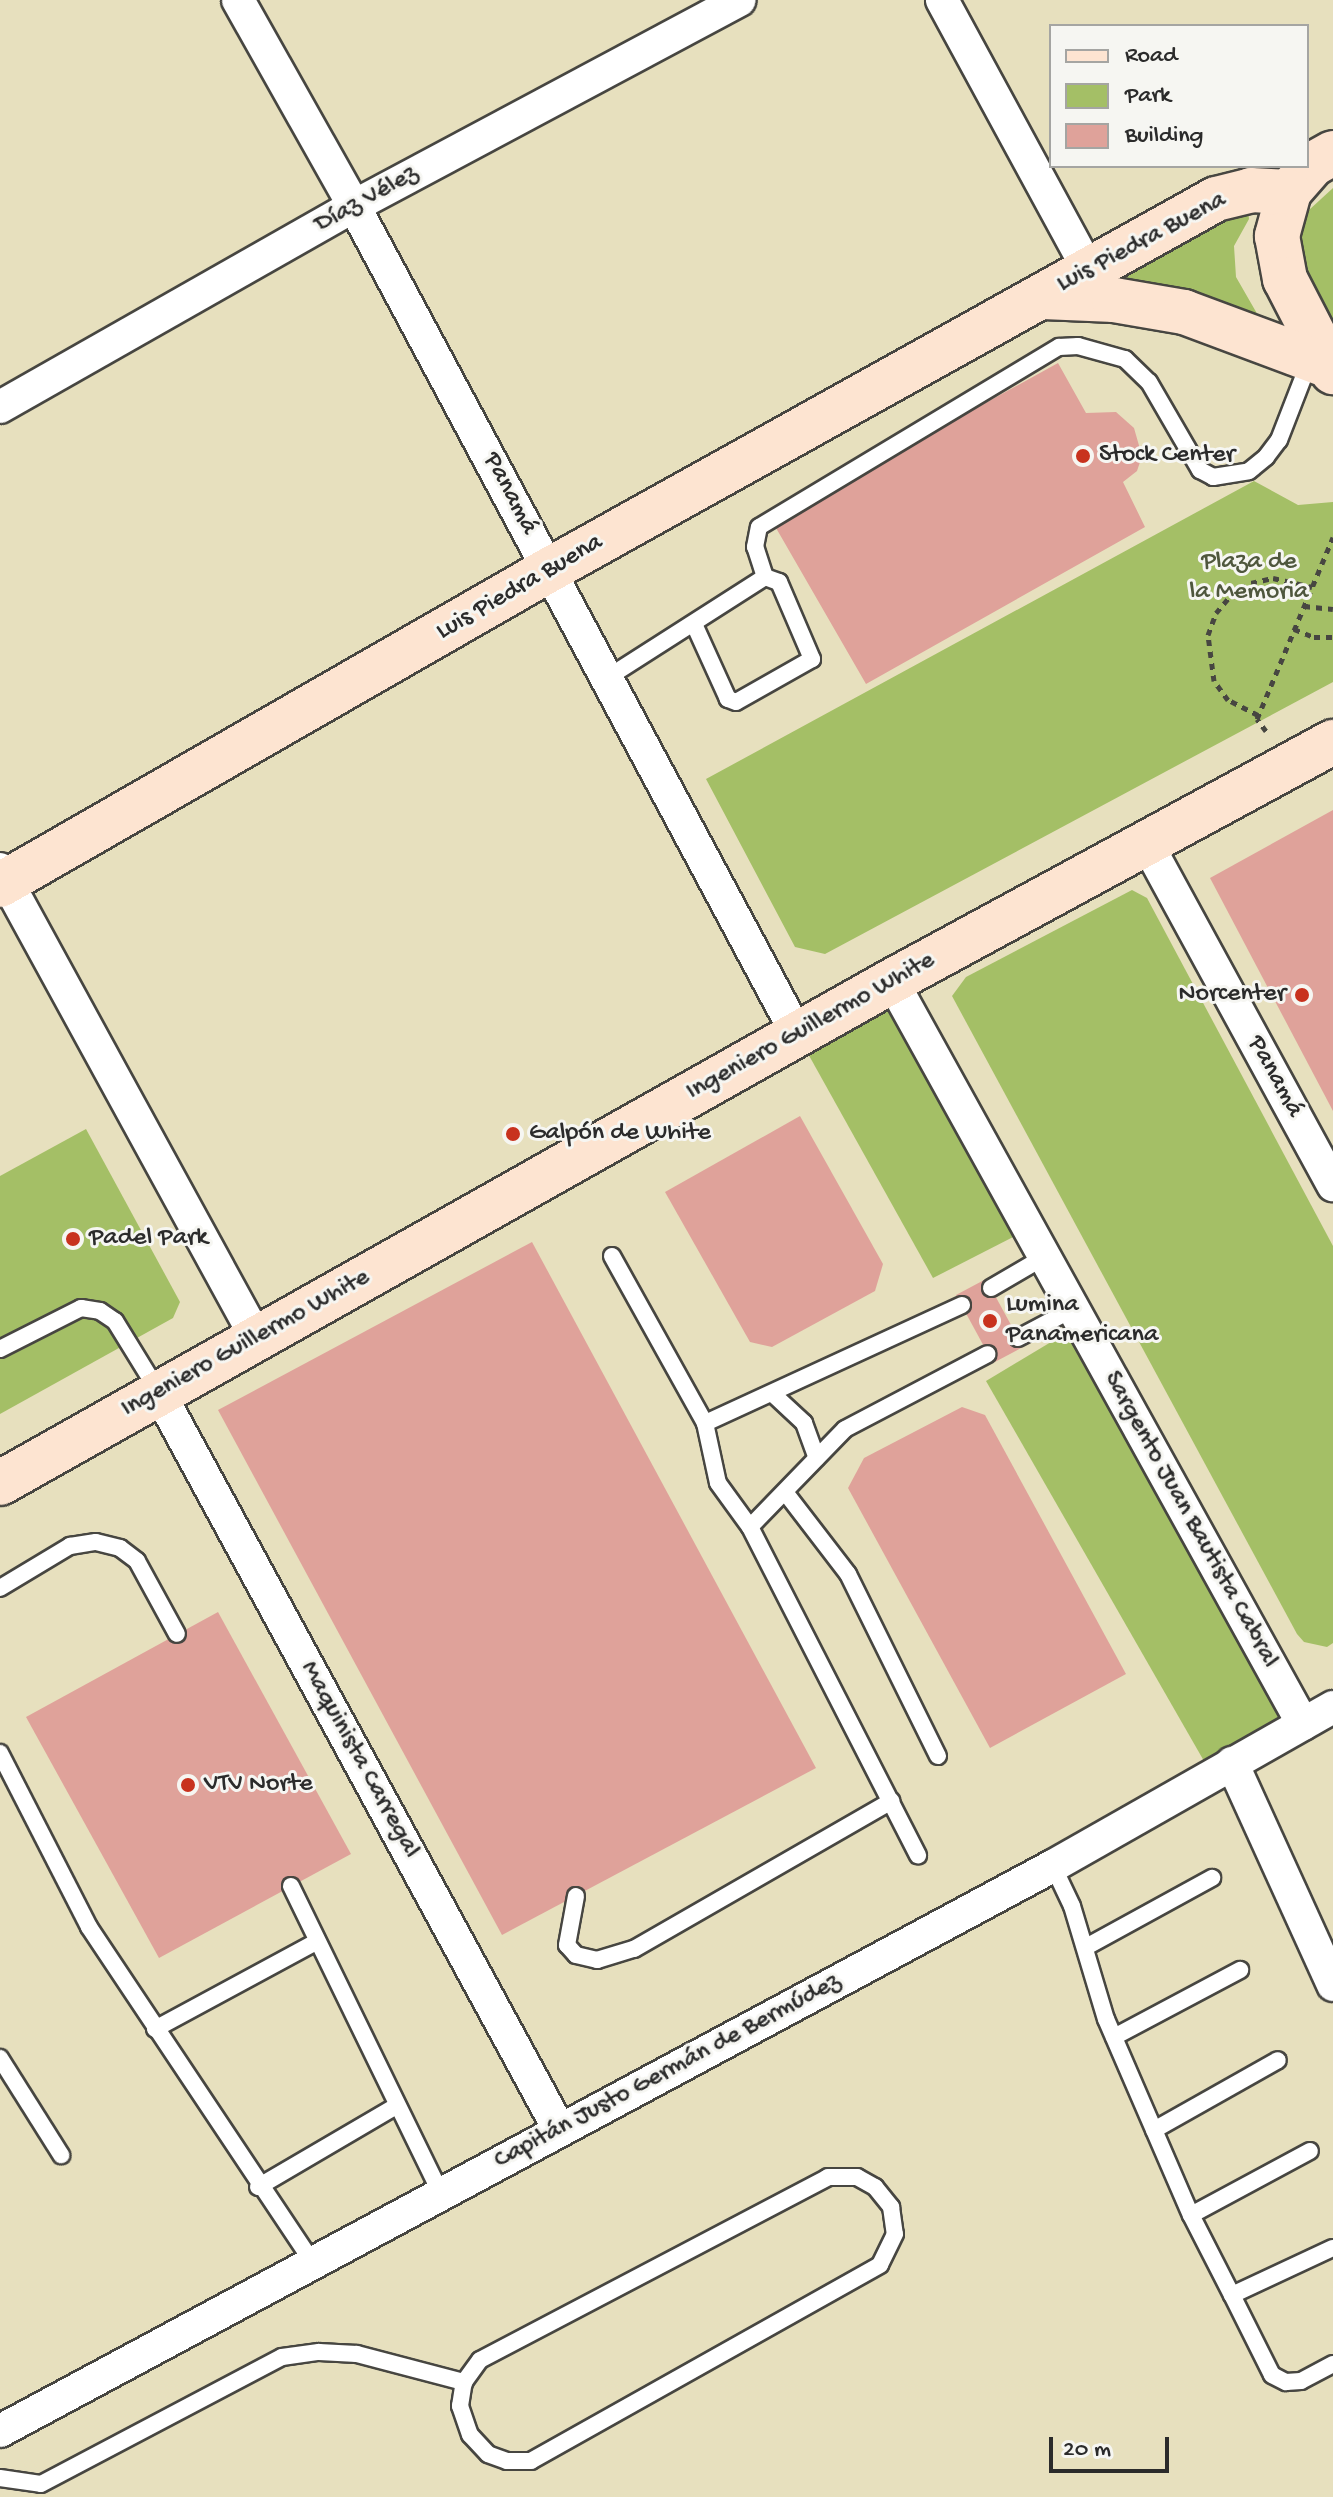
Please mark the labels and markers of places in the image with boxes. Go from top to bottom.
place label: Stock Center [1099,440,1235,472]
marker: Stock Center [1074,447,1092,465]
place label: Norcenter [1178,979,1286,1011]
marker: Norcenter [1293,986,1311,1004]
place label: Galpón de White [529,1118,711,1150]
marker: Galpón de White [504,1125,522,1143]
place label: Padel Park [89,1223,208,1255]
marker: Padel Park [64,1230,82,1248]
place label: Lumina Panamericana [1006,1290,1158,1352]
marker: Lumina Panamericana [981,1312,999,1330]
place label: VTV Norte [204,1769,313,1801]
marker: VTV Norte [179,1776,197,1794]

